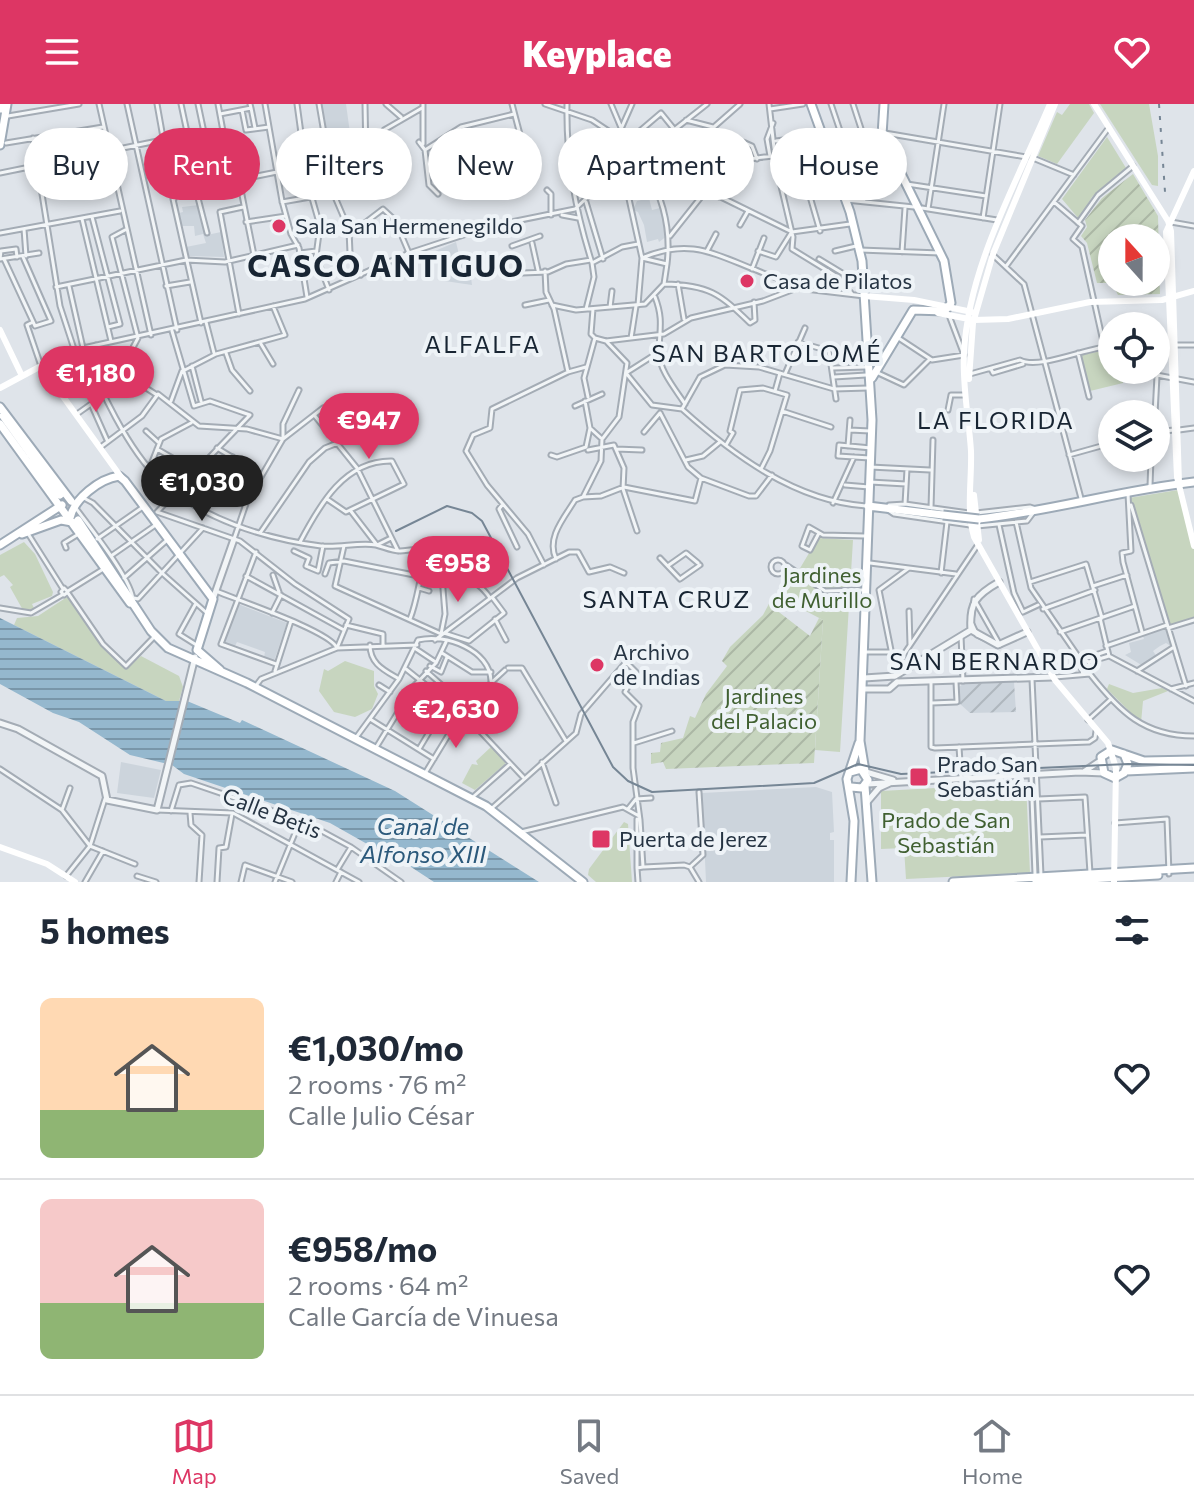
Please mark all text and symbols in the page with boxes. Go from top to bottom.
icon: menu [40,30,84,74]
text: Keyplace [522,30,672,74]
icon: heart [1110,30,1154,74]
chip: Buy [24,128,128,200]
chip: Rent [144,128,260,200]
chip: Filters [276,128,412,200]
chip: New [428,128,542,200]
chip: Apartment [558,128,754,200]
chip: House [770,128,907,200]
place label: Sala San Hermenegildo [295,212,523,239]
marker: Sala San Hermenegildo [270,217,288,235]
north arrow [1098,224,1170,296]
map controls [1098,224,1170,472]
district label: CASCO ANTIGUO [247,246,525,283]
place label: Casa de Pilatos [763,267,912,294]
marker: Casa de Pilatos [738,272,756,290]
button: locate [1098,312,1170,384]
district label: ALFALFA [425,329,541,358]
district label: SAN BARTOLOMÉ [652,338,882,367]
pin: €1,180 [31,346,161,414]
text: €1,180 [56,356,136,387]
pin: €947 [322,393,416,461]
button: layers [1098,400,1170,472]
text: €947 [337,403,401,434]
district label: LA FLORIDA [917,405,1075,434]
pin: €1,030 [137,455,267,523]
text: €1,030 [159,465,245,496]
pin: €958 [411,536,505,604]
text: €958 [425,546,491,577]
park label: Jardines de Murillo [772,561,872,613]
district label: SANTA CRUZ [583,584,751,613]
place label: Archivo de Indias [613,638,700,690]
district label: SAN BERNARDO [889,646,1101,675]
marker: Archivo de Indias [588,656,606,674]
pin: €2,630 [391,682,521,750]
park label: Jardines del Palacio [711,682,817,734]
text: €2,630 [412,692,500,723]
place label: Prado San Sebastián [937,750,1038,802]
marker: Prado San Sebastián [908,766,930,788]
street label: Calle Betis [219,781,326,844]
park label: Prado de San Sebastián [881,806,1011,858]
water label: Canal de Alfonso XIII [359,811,486,868]
place label: Puerta de Jerez [619,825,768,852]
marker: Puerta de Jerez [590,828,612,850]
icon: filters [1110,908,1154,952]
text: 5 homes [40,909,170,951]
text: €1,030/mo [288,1026,464,1068]
icon: home [104,1030,200,1126]
icon: heart [1110,1056,1154,1100]
text: 2 rooms · 76 m² [288,1068,467,1099]
text: Calle Julio César [288,1099,475,1130]
text: €958/mo [288,1227,437,1269]
icon: home [104,1231,200,1327]
icon: heart [1110,1257,1154,1301]
text: 2 rooms · 64 m² [288,1269,469,1300]
text: Calle García de Vinuesa [288,1300,559,1331]
tab: Map [171,1414,217,1489]
tab: Saved [560,1414,619,1489]
tab: Home [962,1414,1023,1489]

